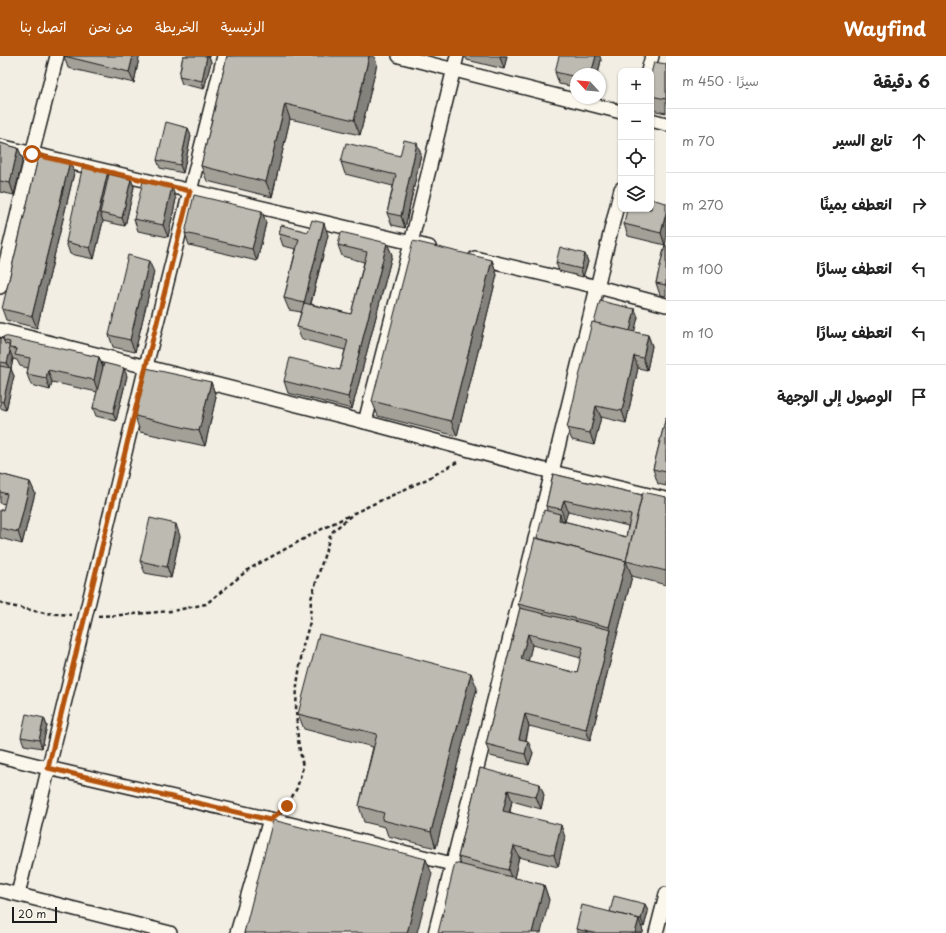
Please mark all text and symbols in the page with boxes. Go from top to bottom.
text: Wayfind [844,14,926,42]
text: اتصل بنا [20,16,66,37]
text: من نحن [88,16,133,37]
text: الخريطة [155,16,199,37]
text: الرئيسية [221,16,265,37]
north arrow [570,68,606,104]
map controls [618,68,654,212]
button: + [618,68,654,104]
text: 6 دقيقة [873,68,930,94]
text: سيرًا · 450 m [682,71,759,90]
button: − [618,104,654,140]
text: تابع السير [834,128,892,151]
icon: ahead [908,130,930,152]
text: 70 m [682,131,715,150]
button: locate [618,140,654,176]
route start [23,145,41,163]
button: layers [618,176,654,212]
text: انعطف يمينًا [820,192,892,215]
icon: right [908,194,930,216]
text: 270 m [682,195,724,214]
text: انعطف يسارًا [816,256,892,279]
icon: left [908,258,930,280]
text: 100 m [682,259,723,278]
text: انعطف يسارًا [816,320,892,343]
icon: left [908,322,930,344]
text: 10 m [682,323,713,342]
text: الوصول إلى الوجهة [777,384,892,407]
icon: arrive [908,386,930,408]
route end [278,797,296,815]
scale bar [12,905,57,924]
text: 20 m [18,905,46,922]

